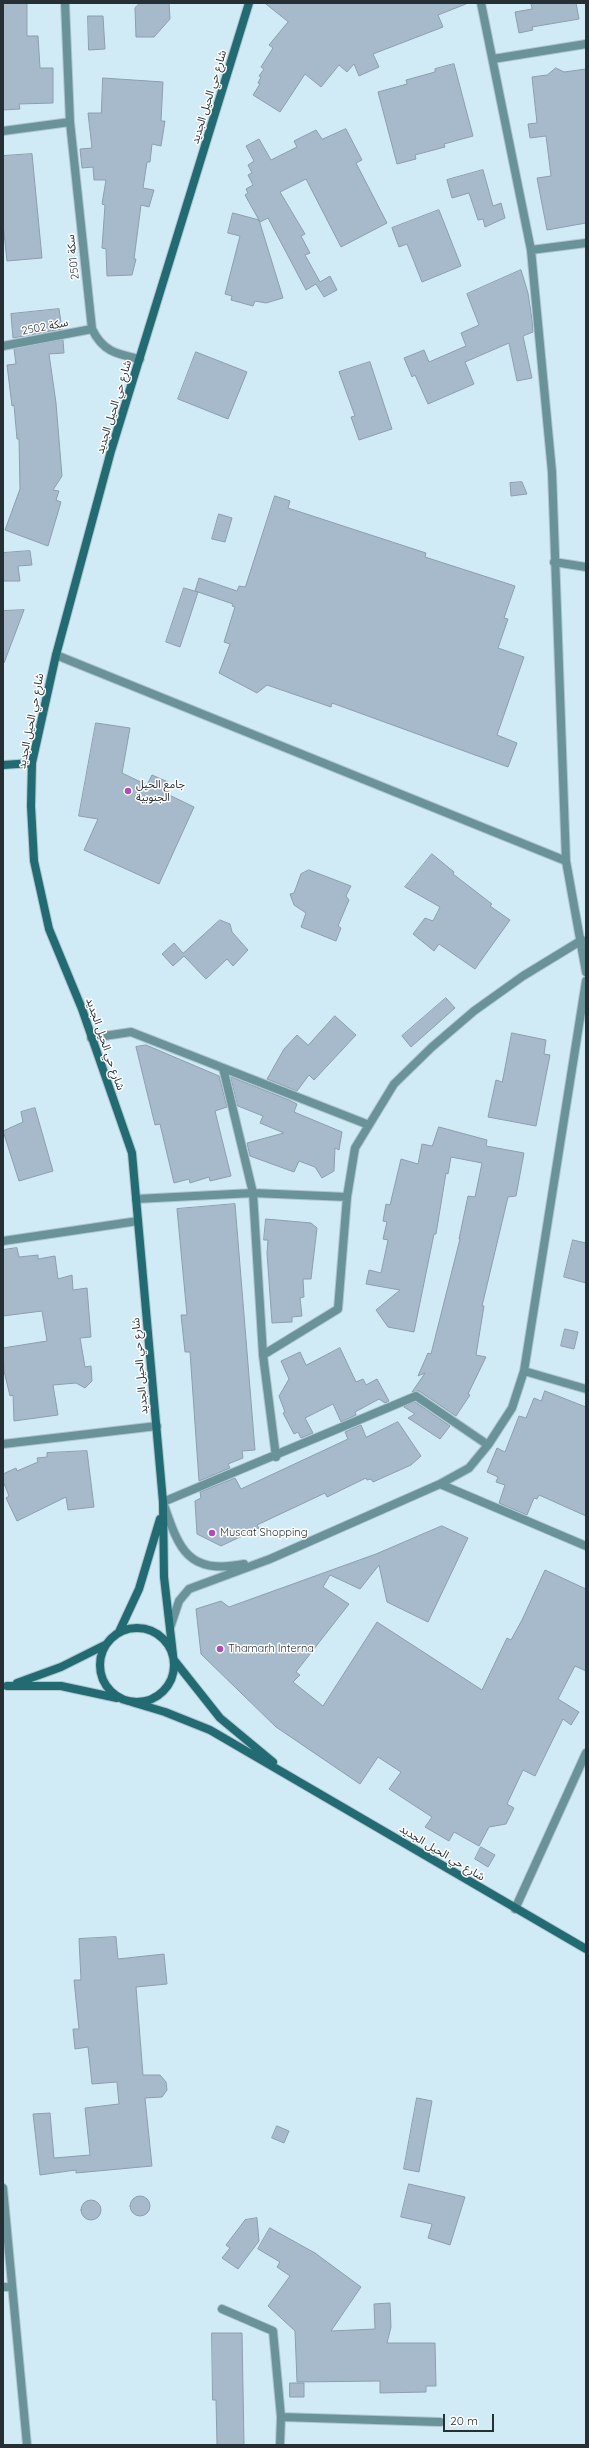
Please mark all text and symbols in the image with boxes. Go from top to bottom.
street label: شارع حي الحيل الجديد [188,49,230,145]
street label: سكة 2501 [64,234,82,280]
street label: سكة 2502 [21,316,69,338]
street label: شارع حي الحيل الجديد [93,359,135,455]
street label: شارع حي الحيل الجديد [15,672,47,770]
place label: جامع الحيل الجنوبية [136,778,185,804]
marker: جامع الحيل الجنوبية [123,786,133,796]
street label: شارع حي الحيل الجديد [83,996,127,1092]
street label: شارع حي الحيل الجديد [129,1317,151,1415]
place label: Muscat Shopping [220,1526,308,1540]
marker: Muscat Shopping [207,1528,217,1538]
place label: Thamarh Interna [228,1642,314,1656]
marker: Thamarh Interna [215,1644,225,1654]
street label: شارع حي الحيل الجديد [397,1822,487,1884]
scale bar [445,2406,496,2432]
text: 20 m [450,2413,478,2428]

